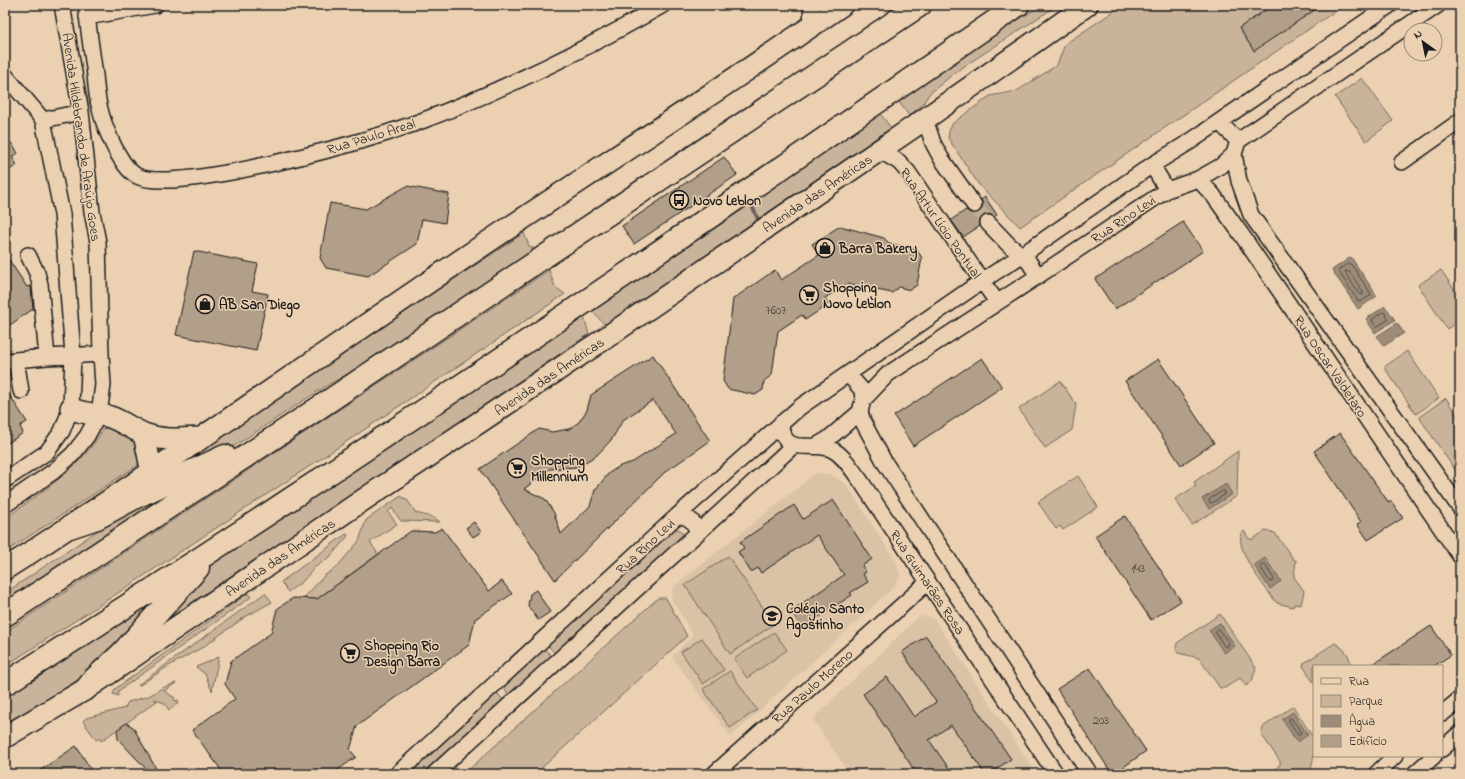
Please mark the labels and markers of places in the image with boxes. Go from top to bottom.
bus stop icon: Novo Leblon [668,189,690,211]
place label: Novo Leblon [693,191,761,212]
shop icon: Barra Bakery [814,237,836,259]
place label: Barra Bakery [838,239,917,262]
place label: Shopping Novo Leblon [823,278,891,315]
supermarket icon: Shopping Novo Leblon [798,284,820,306]
shop icon: AB San Diego [194,293,216,315]
place label: AB San Diego [219,295,300,318]
place label: Shopping Millennium [531,451,588,488]
supermarket icon: Shopping Millennium [506,457,528,479]
place label: Colégio Santo Agostinho [786,599,864,638]
school or university icon: Colégio Santo Agostinho [761,605,783,627]
place label: Shopping Rio Design Barra [363,636,441,675]
supermarket icon: Shopping Rio Design Barra [339,642,361,664]

